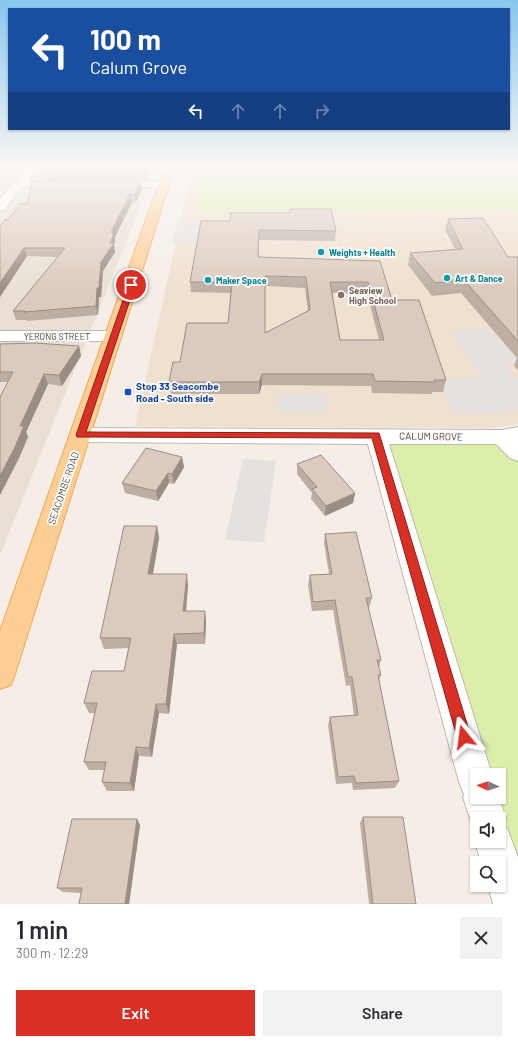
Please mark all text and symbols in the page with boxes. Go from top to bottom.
text: 100 m [90,22,161,56]
icon: left [24,24,76,76]
text: Calum Grove [90,56,187,78]
icon: left [185,100,207,122]
icon: ahead [227,100,249,122]
icon: ahead [269,100,291,122]
icon: right [311,100,333,122]
marker: Weights + Health [316,247,326,257]
place label: Weights + Health [329,247,395,258]
pin [114,268,148,302]
marker: Art & Dance [442,273,452,283]
place label: Art & Dance [455,273,503,284]
icon: arrive [120,274,142,296]
marker: Maker Space [203,275,213,285]
place label: Maker Space [216,275,267,286]
place label: Seaview High School [349,285,396,306]
marker: Seaview High School [336,290,346,300]
street label: YERONG STREET [24,331,90,342]
place label: Stop 33 Seacombe Road - South side [136,380,219,404]
marker: Stop 33 Seacombe Road - South side [123,387,133,397]
street label: CALUM GROVE [399,429,463,443]
street label: SEACOMBE ROAD [45,450,81,526]
position arrow [443,716,485,758]
north arrow [470,768,506,804]
map controls [470,768,506,892]
button: sound [470,812,506,848]
button: search [470,856,506,892]
text: 1 min [16,915,68,944]
button: close [460,917,502,959]
text: 300 m · 12:29 [16,945,88,961]
button: Exit [16,990,255,1036]
button: Share [263,990,502,1036]

